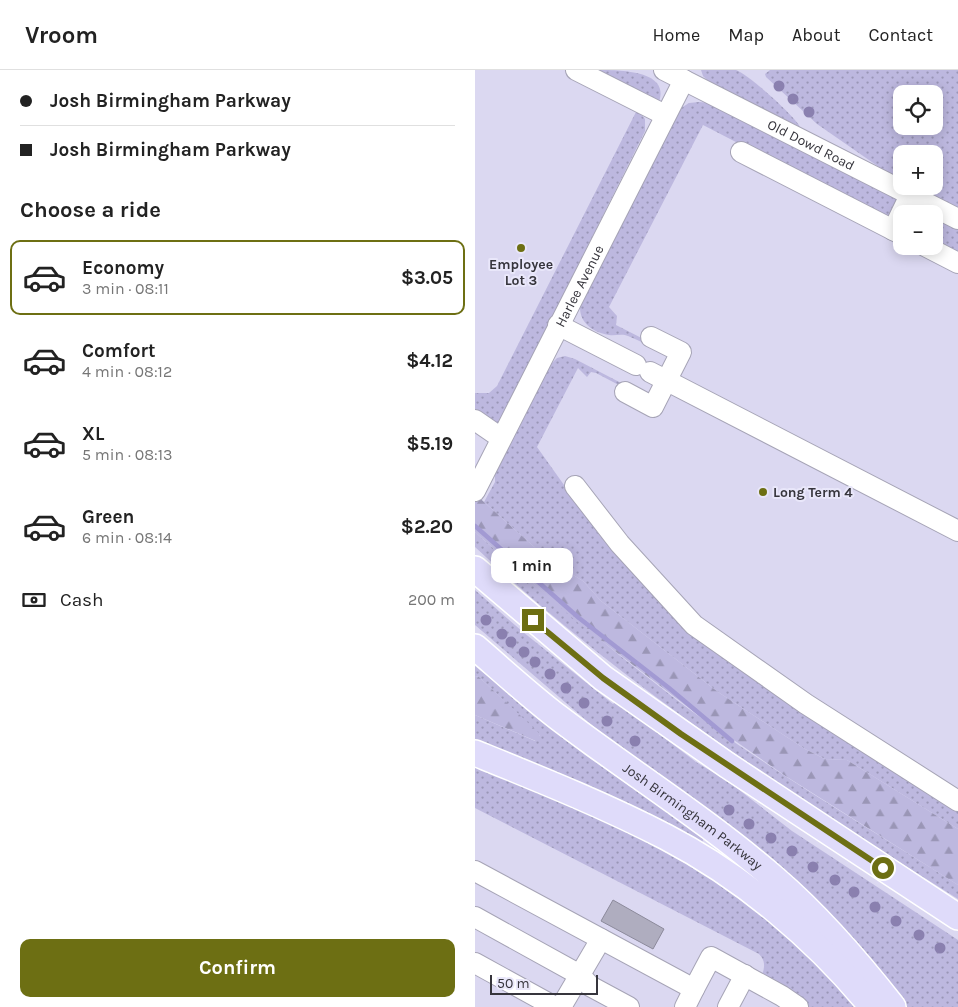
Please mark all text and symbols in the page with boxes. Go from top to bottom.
text: Vroom [25,21,98,49]
text: Home [652,24,700,46]
text: Map [728,24,764,46]
text: About [792,24,841,46]
text: Contact [869,24,933,46]
map controls [893,85,943,255]
button: locate [893,85,943,135]
text: Josh Birmingham Parkway [50,90,291,112]
street label: Old Dowd Road [765,116,857,174]
text: Josh Birmingham Parkway [50,139,291,161]
button: + [893,145,943,195]
text: Choose a ride [20,197,161,223]
button: − [893,205,943,255]
marker: Employee Lot 3 [515,242,527,254]
street label: Harlee Avenue [552,242,608,330]
icon: car [22,255,67,300]
place label: Employee Lot 3 [489,256,553,289]
text: Economy [82,257,164,279]
text: $3.05 [401,267,453,289]
text: 3 min · 08:11 [82,279,169,298]
icon: car [22,338,67,383]
text: Comfort [82,340,156,362]
text: $4.12 [406,350,453,372]
text: 4 min · 08:12 [82,362,172,381]
icon: car [22,421,67,466]
text: XL [82,423,104,445]
text: $5.19 [406,433,453,455]
text: 5 min · 08:13 [82,445,172,464]
place label: Long Term 4 [773,484,853,501]
marker: Long Term 4 [757,486,769,498]
icon: car [22,504,67,549]
text: Green [82,506,134,528]
text: $2.20 [401,516,453,538]
text: 6 min · 08:14 [82,528,172,547]
callout: 1 min [492,548,574,582]
text: 1 min [512,556,552,575]
icon: cash [20,586,48,614]
text: Cash [60,589,104,611]
text: 200 m [408,590,455,609]
route end [522,609,544,631]
street label: Josh Birmingham Parkway [619,759,766,874]
route start [872,857,894,879]
button: Confirm [20,939,455,997]
scale bar [490,972,597,995]
text: 50 m [497,975,530,992]

